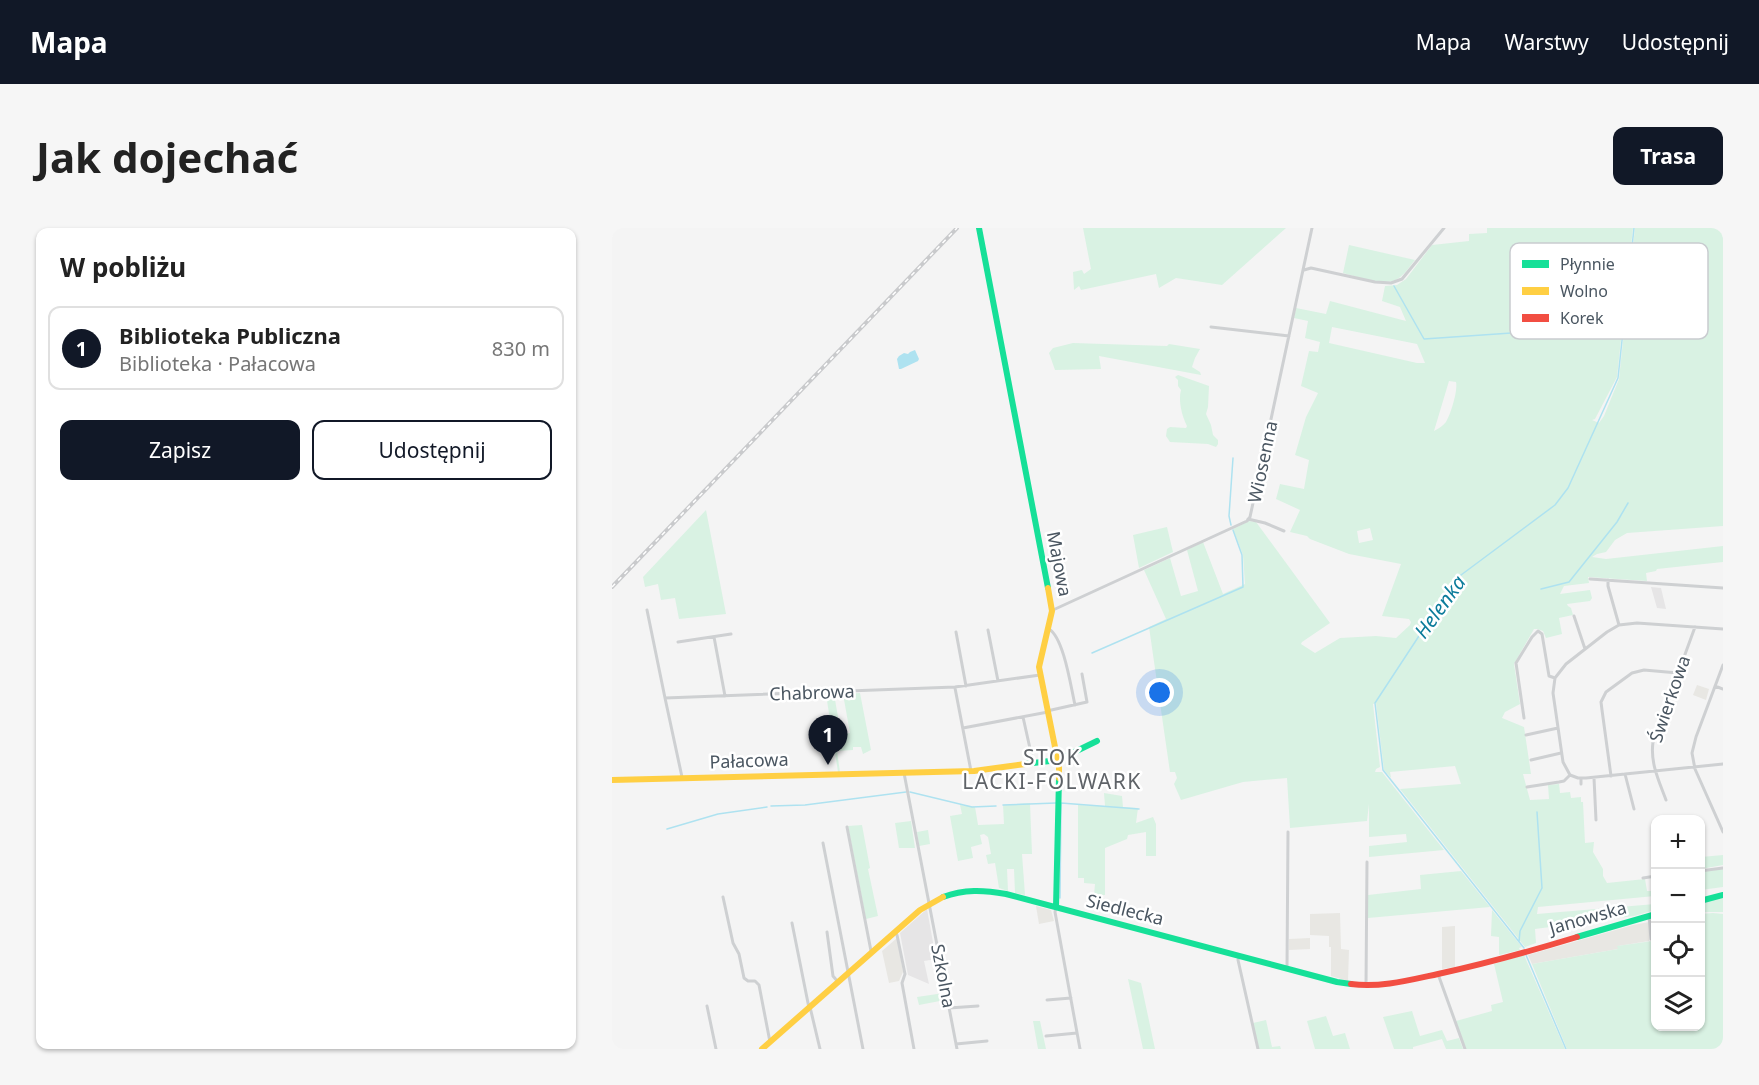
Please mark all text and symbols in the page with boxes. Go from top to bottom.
text: Mapa [30,23,108,61]
text: Mapa [1416,28,1471,56]
text: Warstwy [1504,28,1589,56]
text: Udostępnij [1622,28,1729,56]
button: Trasa [1613,127,1723,185]
text: Jak dojechać [36,128,298,185]
legend [1510,243,1708,339]
text: W pobliżu [60,249,186,285]
text: Płynnie [1560,253,1615,275]
text: Wolno [1560,280,1608,302]
text: Korek [1560,307,1604,329]
text: Biblioteka Publiczna [119,320,341,350]
text: 1 [76,335,87,362]
text: 830 m [492,335,550,362]
text: Biblioteka · Pałacowa [119,350,316,377]
street label: Wiosenna [1242,419,1282,505]
button: Zapisz [60,420,300,480]
button: Udostępnij [312,420,552,480]
street label: Majowa [1042,529,1078,598]
water label: Helenka [1408,570,1472,644]
street label: Świerkowa [1643,652,1695,745]
your location [1145,678,1174,707]
street label: Chabrowa [769,679,855,705]
pin: 1 [808,716,848,765]
district label: STOK LACKI-FOLWARK [962,743,1142,795]
street label: Pałacowa [709,747,789,773]
map controls [1651,815,1705,1031]
button: + [1651,815,1705,869]
button: − [1651,869,1705,923]
street label: Siedlecka [1084,888,1166,930]
street label: Janowska [1544,895,1629,940]
button: locate [1651,923,1705,977]
street label: Szkolna [926,942,962,1010]
button: layers [1651,977,1705,1031]

